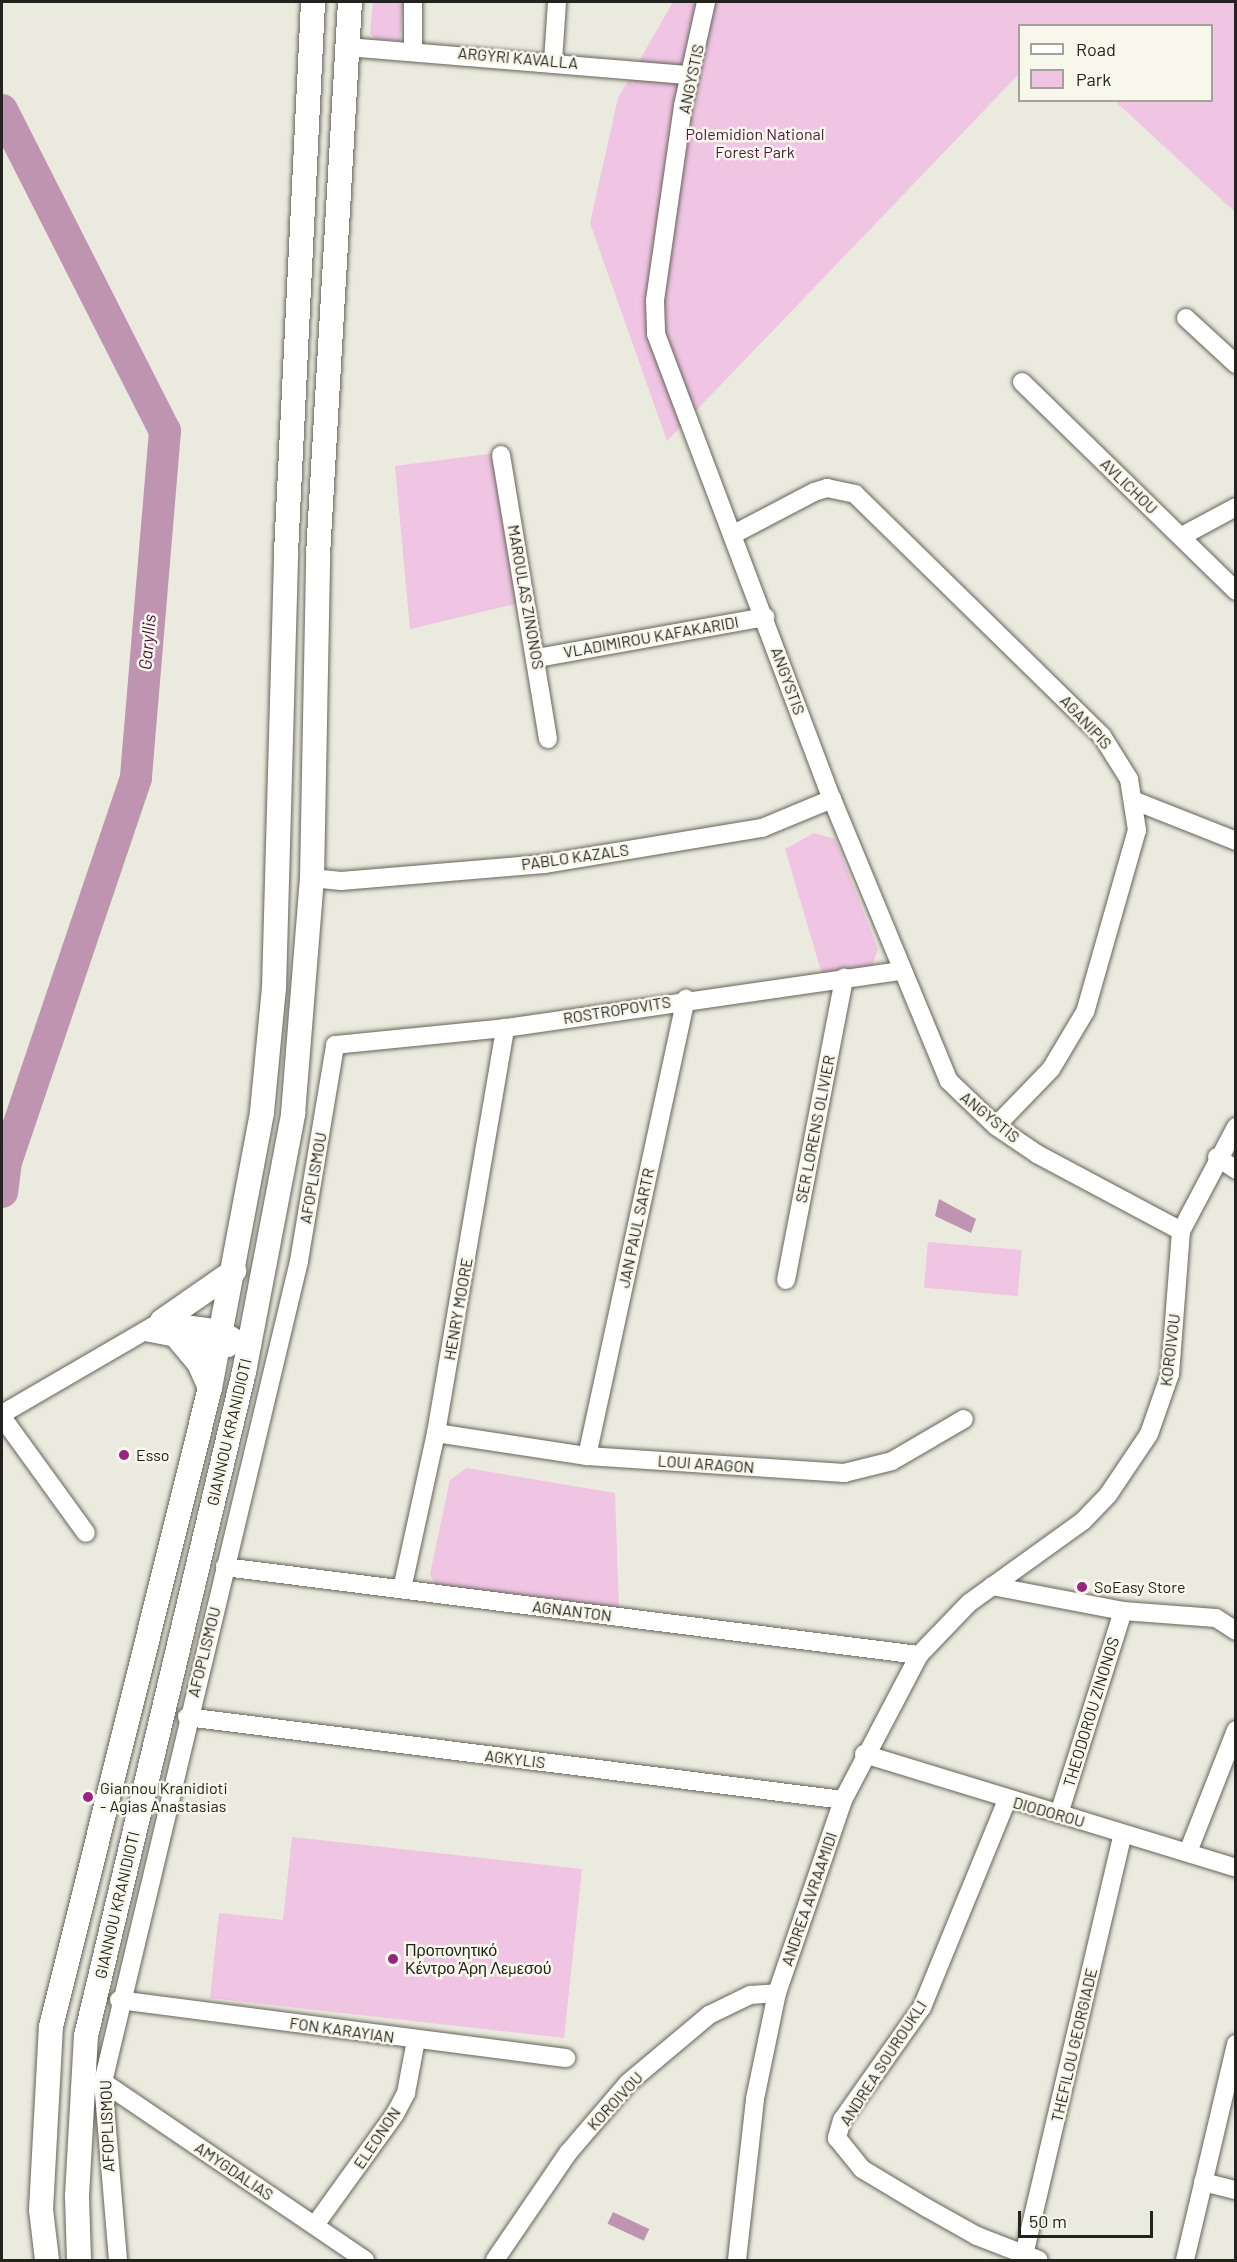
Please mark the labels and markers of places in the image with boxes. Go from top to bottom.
place label: Esso [136,1445,170,1465]
marker: Esso [117,1448,131,1462]
place label: SoEasy Store [1094,1577,1186,1597]
marker: SoEasy Store [1075,1580,1089,1594]
place label: Giannou Kranidioti - Agias Anastasias [100,1778,227,1816]
marker: Giannou Kranidioti - Agias Anastasias [81,1790,95,1804]
place label: Προπονητικό Κέντρο Άρη Λεμεσού [405,1940,551,1978]
marker: Προπονητικό Κέντρο Άρη Λεμεσού [386,1952,400,1966]

